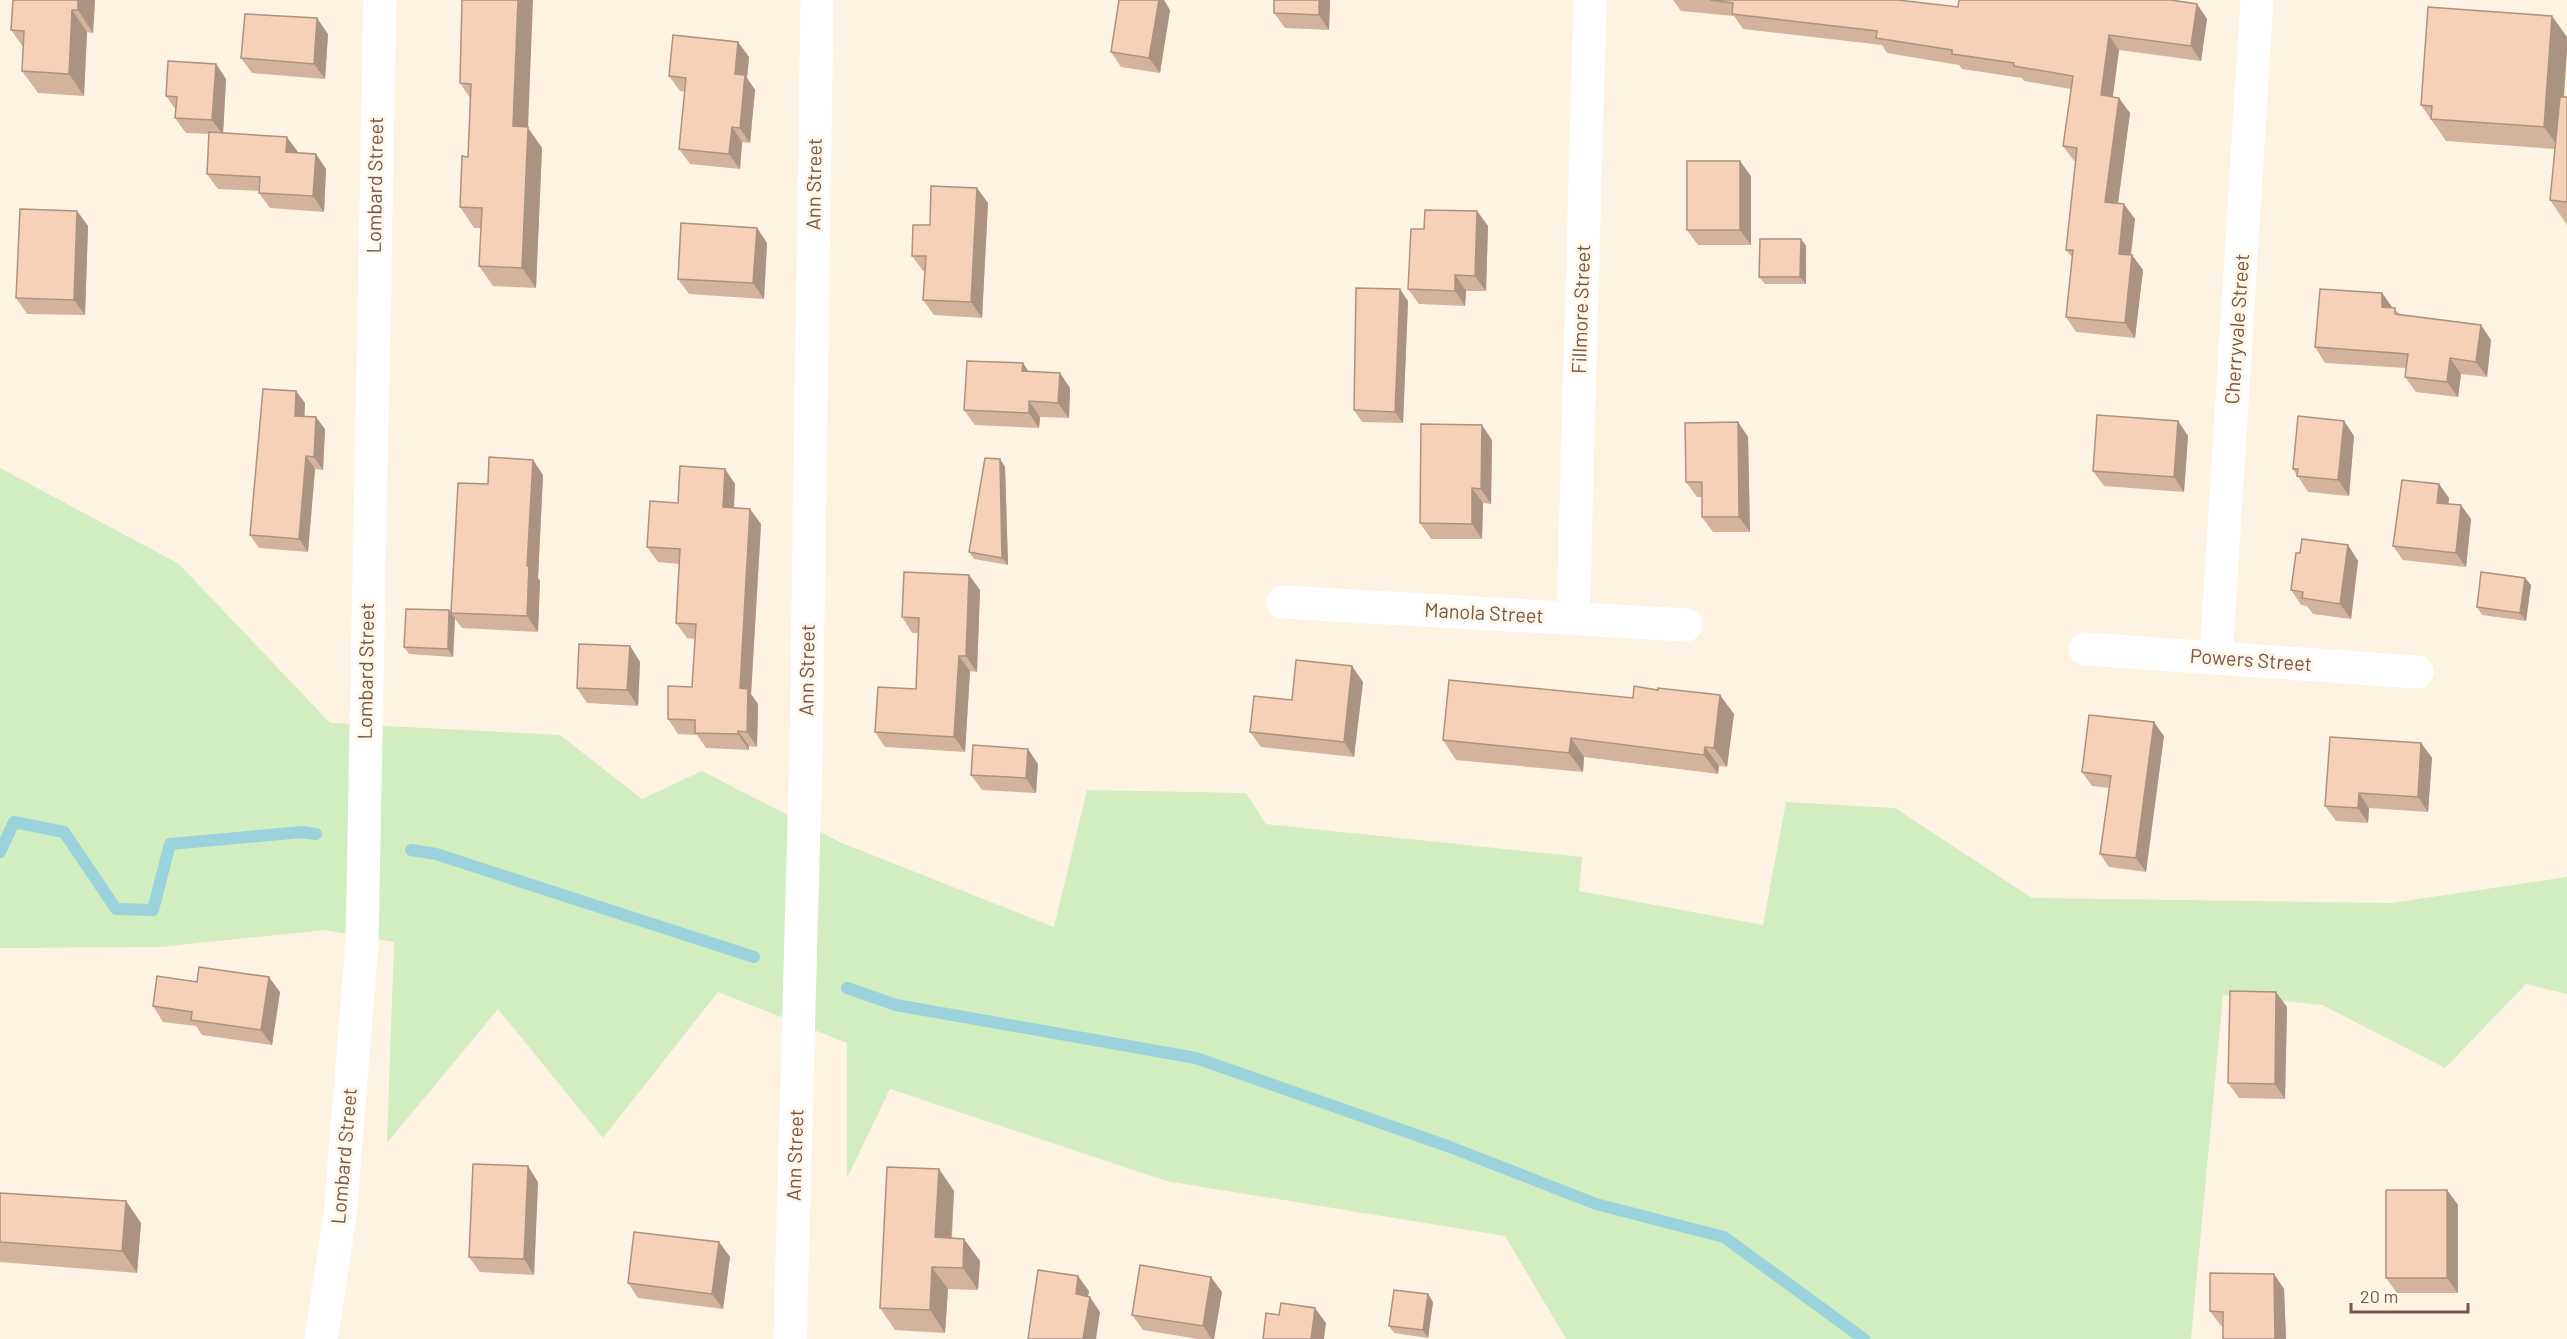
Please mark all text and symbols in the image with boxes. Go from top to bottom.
street label: Lombard Street [361,116,387,253]
street label: Ann Street [800,138,826,230]
street label: Fillmore Street [1566,244,1594,374]
street label: Cherryvale Street [2219,253,2253,405]
street label: Manola Street [1424,597,1544,627]
street label: Lombard Street [352,602,378,739]
street label: Ann Street [793,624,819,716]
street label: Powers Street [2189,643,2313,675]
street label: Lombard Street [325,1087,361,1225]
street label: Ann Street [780,1108,808,1202]
scale bar [2351,1276,2468,1314]
text: 20 m [2360,1285,2398,1307]

